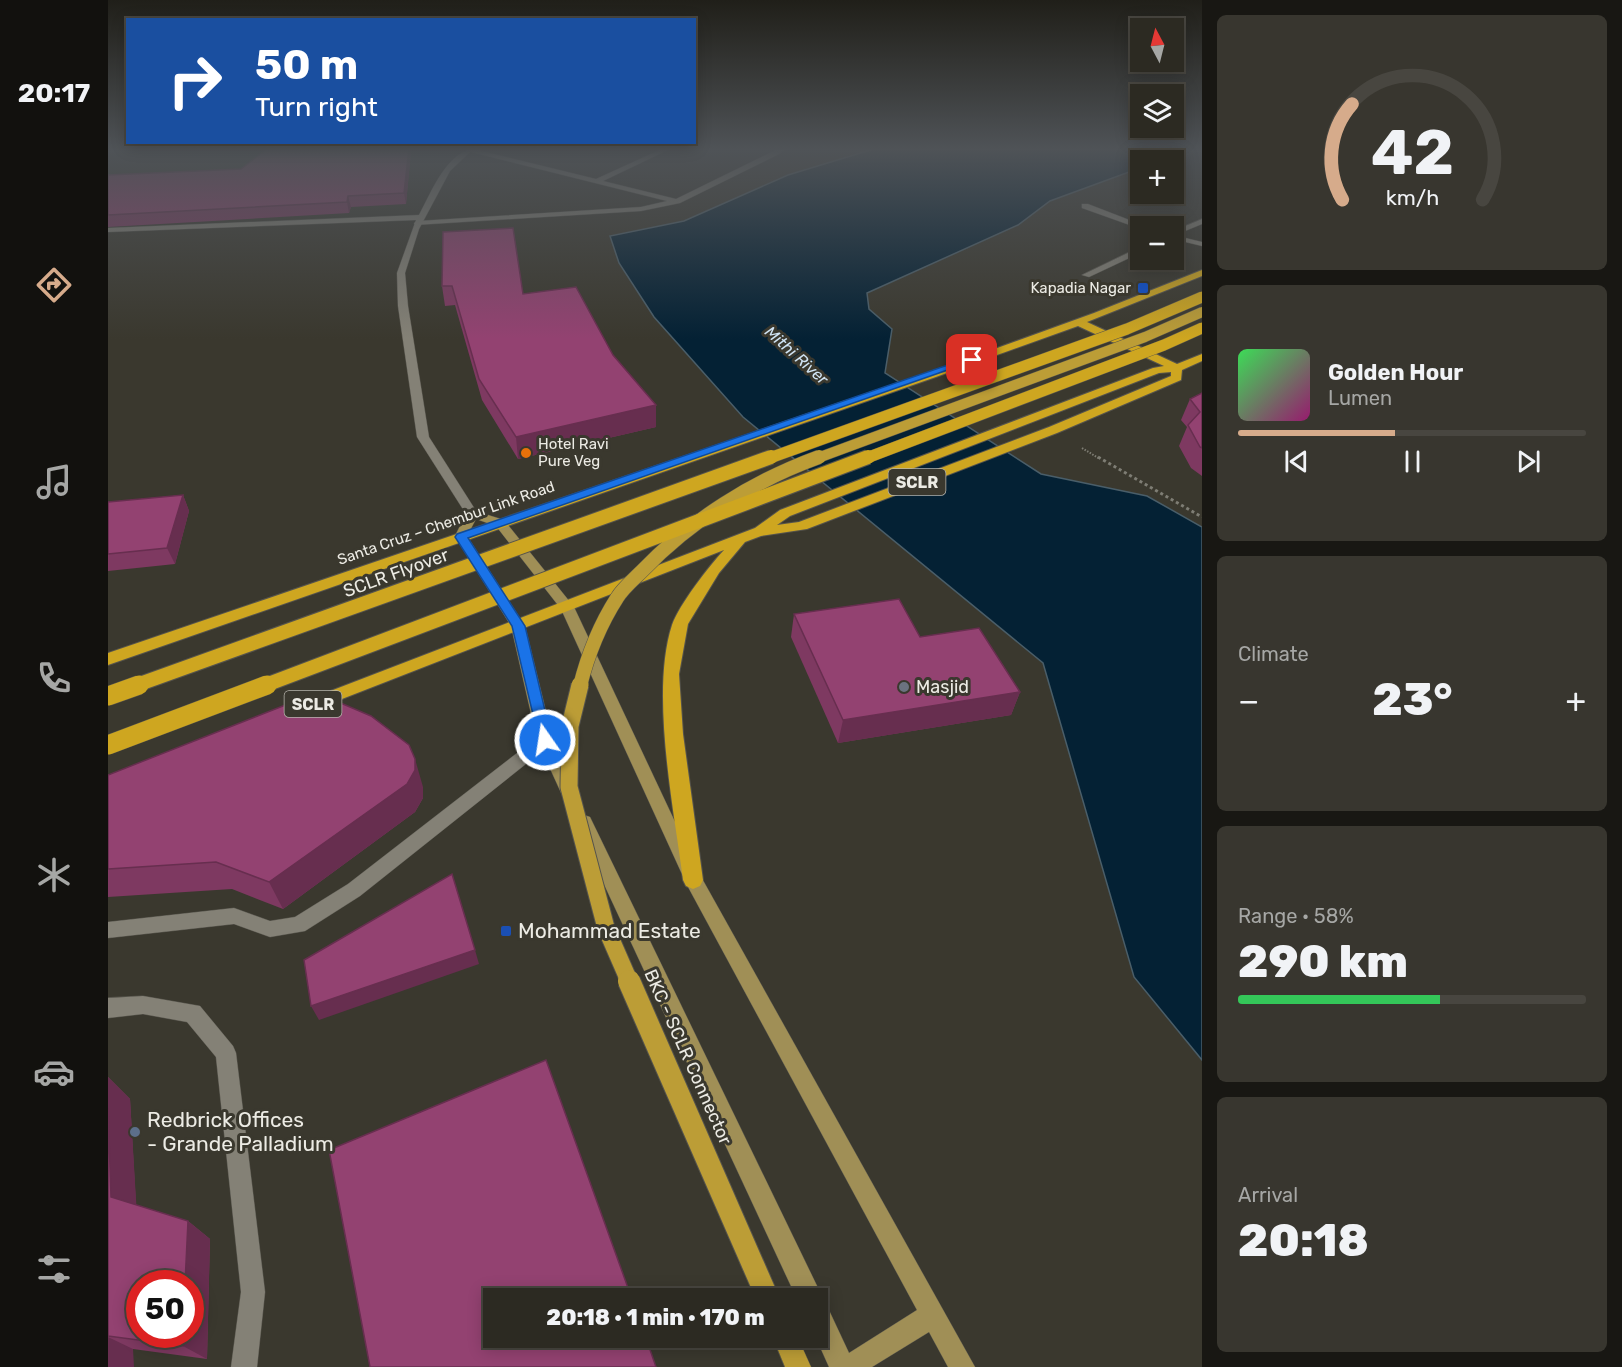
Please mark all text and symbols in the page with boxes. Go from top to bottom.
north arrow [1130,18,1184,72]
map controls [1130,18,1184,270]
text: 50 m [255,40,358,90]
icon: right [156,42,234,120]
text: 20:17 [18,77,90,109]
button: layers [1130,84,1184,138]
text: Turn right [255,91,378,123]
text: 42 [1370,116,1454,190]
button: + [1130,150,1184,204]
text: km/h [1385,185,1439,210]
button: − [1130,216,1184,270]
icon: directions [33,264,75,306]
place label: Kapadia Nagar [1030,279,1131,297]
marker: Kapadia Nagar [1136,281,1150,295]
water label: Mithi River [761,322,833,389]
pin [946,334,997,385]
icon: arrive [955,343,988,376]
text: Golden Hour [1328,359,1463,386]
text: Lumen [1328,386,1392,410]
place label: Hotel Ravi Pure Veg [538,435,609,470]
icon: previous [1280,445,1313,478]
icon: pause [1396,445,1429,478]
icon: next [1512,445,1545,478]
marker: Hotel Ravi Pure Veg [519,446,533,460]
icon: music [33,461,75,503]
road number: SCLR [888,469,946,495]
street label: Santa Cruz – Chembur Link Road [335,477,557,569]
street label: SCLR Flyover [340,544,452,602]
text: Climate [1238,642,1309,666]
icon: phone [33,657,75,699]
text: 23° [1372,673,1453,726]
place label: Masjid [916,676,969,698]
marker: Masjid [897,680,911,694]
text: − [1238,681,1259,720]
text: + [1565,681,1586,720]
road number: SCLR [284,691,342,717]
position arrow [513,708,577,772]
icon: climate [33,854,75,896]
text: Range · 58% [1238,904,1354,928]
place label: Mohammad Estate [518,918,701,943]
marker: Mohammad Estate [499,924,513,938]
text: 290 km [1238,935,1408,988]
street label: BKC - SCLR Connector [639,966,737,1148]
icon: car [33,1051,75,1093]
place label: Redbrick Offices - Grande Palladium [147,1107,334,1156]
marker: Redbrick Offices - Grande Palladium [128,1125,142,1139]
text: Arrival [1238,1183,1298,1207]
text: 20:18 [1238,1214,1369,1267]
icon: filters [33,1248,75,1290]
speed limit sign: 50 [126,1270,204,1348]
text: 20:18 · 1 min · 170 m [546,1304,765,1331]

